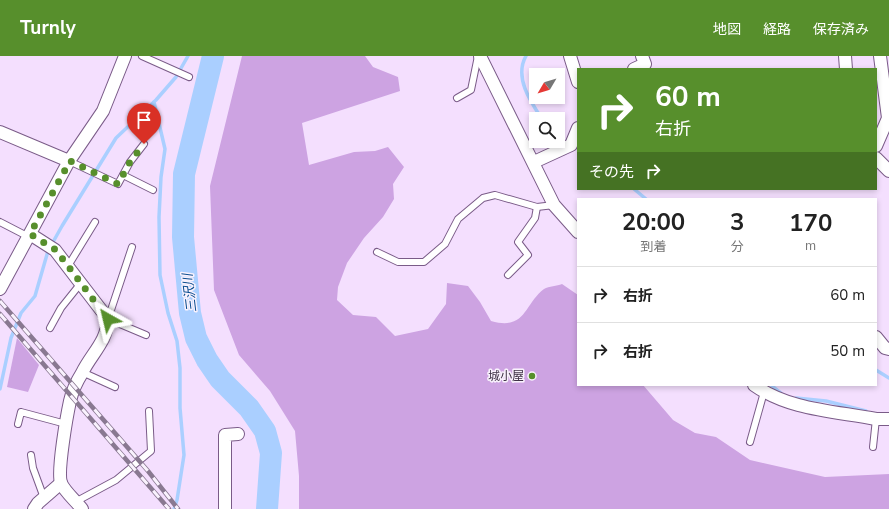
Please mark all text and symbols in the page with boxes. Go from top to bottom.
text: Turnly [20,15,76,41]
text: 地図 [713,20,741,39]
text: 経路 [763,20,791,39]
text: 保存済み [813,20,869,39]
north arrow [529,68,565,104]
map controls [529,68,565,148]
text: 60 m [655,78,721,116]
icon: right [589,84,641,136]
pin [127,103,161,144]
icon: arrive [133,109,155,131]
button: search [529,112,565,148]
text: 右折 [655,117,691,141]
icon: right [642,160,664,182]
text: その先 [589,162,634,182]
text: 20:00 [622,206,685,238]
text: 3 [730,206,744,238]
text: 170 [789,207,832,239]
text: m [805,237,816,255]
text: 到着 [640,238,666,256]
text: 分 [731,238,744,256]
water label: 三沢川 [178,270,201,313]
icon: right [589,284,611,306]
text: 60 m [830,285,865,305]
text: 右折 [623,286,653,306]
position arrow [87,298,129,340]
icon: right [589,340,611,362]
text: 50 m [830,341,865,361]
text: 右折 [623,342,653,362]
place label: 城小屋 [488,368,524,384]
marker: 城小屋 [527,371,537,381]

